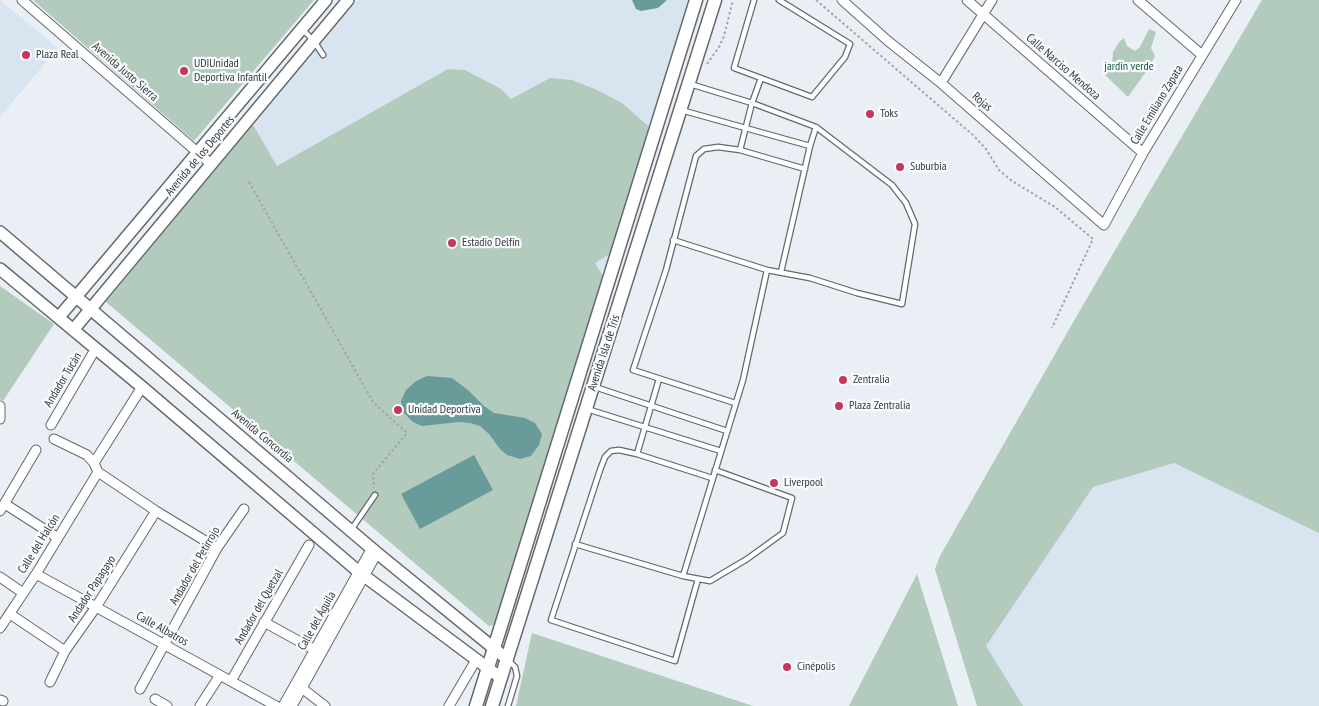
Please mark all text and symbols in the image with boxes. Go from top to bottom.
street label: Calle Narciso Mendoza [1023,31,1103,103]
street label: Avenida Justo Sierra [89,40,161,104]
place label: Plaza Real [36,48,79,62]
marker: Plaza Real [20,49,32,61]
place label: UDIUnidad Deportiva Infantil [194,57,267,85]
park label: jardin verde [1104,60,1154,74]
street label: Calle Emiliano Zapata [1128,63,1186,147]
marker: UDIUnidad Deportiva Infantil [178,65,190,77]
street label: Rojas [969,89,995,115]
place label: Toks [880,107,898,121]
marker: Toks [864,108,876,120]
street label: Avenida de los Deportes [162,113,238,199]
place label: Suburbia [910,160,947,174]
marker: Suburbia [894,161,906,173]
place label: Estadio Delfín [462,236,520,250]
marker: Estadio Delfín [446,237,458,249]
street label: Avenida Isla de Tris [585,313,623,393]
street label: Andador Tucán [41,350,85,410]
place label: Zentralia [853,373,890,387]
marker: Zentralia [837,374,849,386]
place label: Plaza Zentralia [849,399,910,413]
marker: Plaza Zentralia [833,400,845,412]
place label: Unidad Deportiva [408,403,480,417]
marker: Unidad Deportiva [392,404,404,416]
street label: Avenida Concordia [228,406,296,466]
place label: Liverpool [784,476,823,490]
marker: Liverpool [768,477,780,489]
street label: Calle del Halcón [15,512,63,576]
street label: Andador del Petirrojo [167,524,223,608]
street label: Andador Papagayo [65,553,119,625]
street label: Andador del Quetzal [232,567,286,647]
street label: Calle del Águila [295,589,339,653]
street label: Calle Albatros [133,609,191,649]
place label: Cinépolis [797,660,835,674]
marker: Cinépolis [781,661,793,673]

